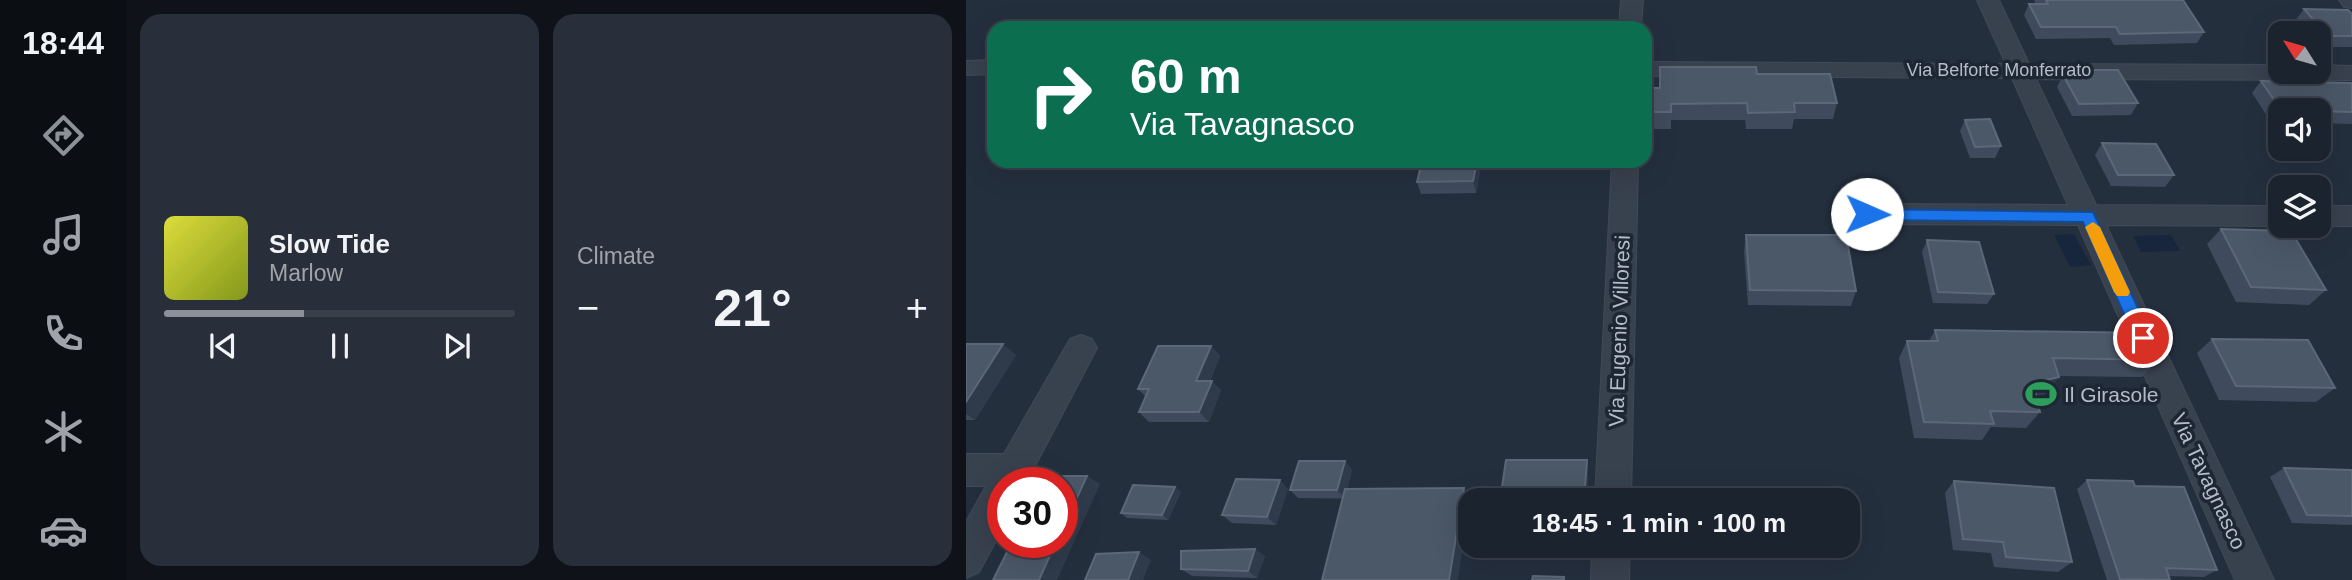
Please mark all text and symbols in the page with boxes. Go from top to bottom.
north arrow [2268,21,2331,84]
map controls [2268,21,2331,238]
text: 18:44 [22,25,104,61]
icon: right [1015,49,1106,140]
text: 60 m [1130,49,1242,103]
street label: Via Belforte Monferrato [1907,60,2091,80]
button: sound [2268,98,2331,161]
text: Via Tavagnasco [1130,106,1355,142]
icon: directions [39,111,88,160]
button: layers [2268,175,2331,238]
position arrow [1830,177,1904,251]
icon: music [39,210,88,259]
text: Slow Tide [269,229,390,259]
street label: Via Eugenio Villoresi [1604,235,1634,427]
text: Climate [577,243,655,269]
text: Marlow [269,260,343,286]
text: 21° [713,279,792,337]
text: − [577,287,599,329]
text: + [906,287,928,329]
pin [2113,308,2173,368]
icon: phone [39,309,88,358]
icon: arrive [2124,319,2162,357]
icon: previous [204,327,242,365]
icon: pause [321,327,359,365]
icon: next [438,327,476,365]
sports icon: Il Girasole [2024,377,2058,411]
place label: Il Girasole [2064,383,2159,406]
icon: climate [39,407,88,456]
street label: Via Tavagnasco [2167,409,2251,553]
speed limit sign: 30 [987,467,1078,558]
icon: car [39,506,88,555]
text: 18:45 · 1 min · 100 m [1532,508,1786,538]

